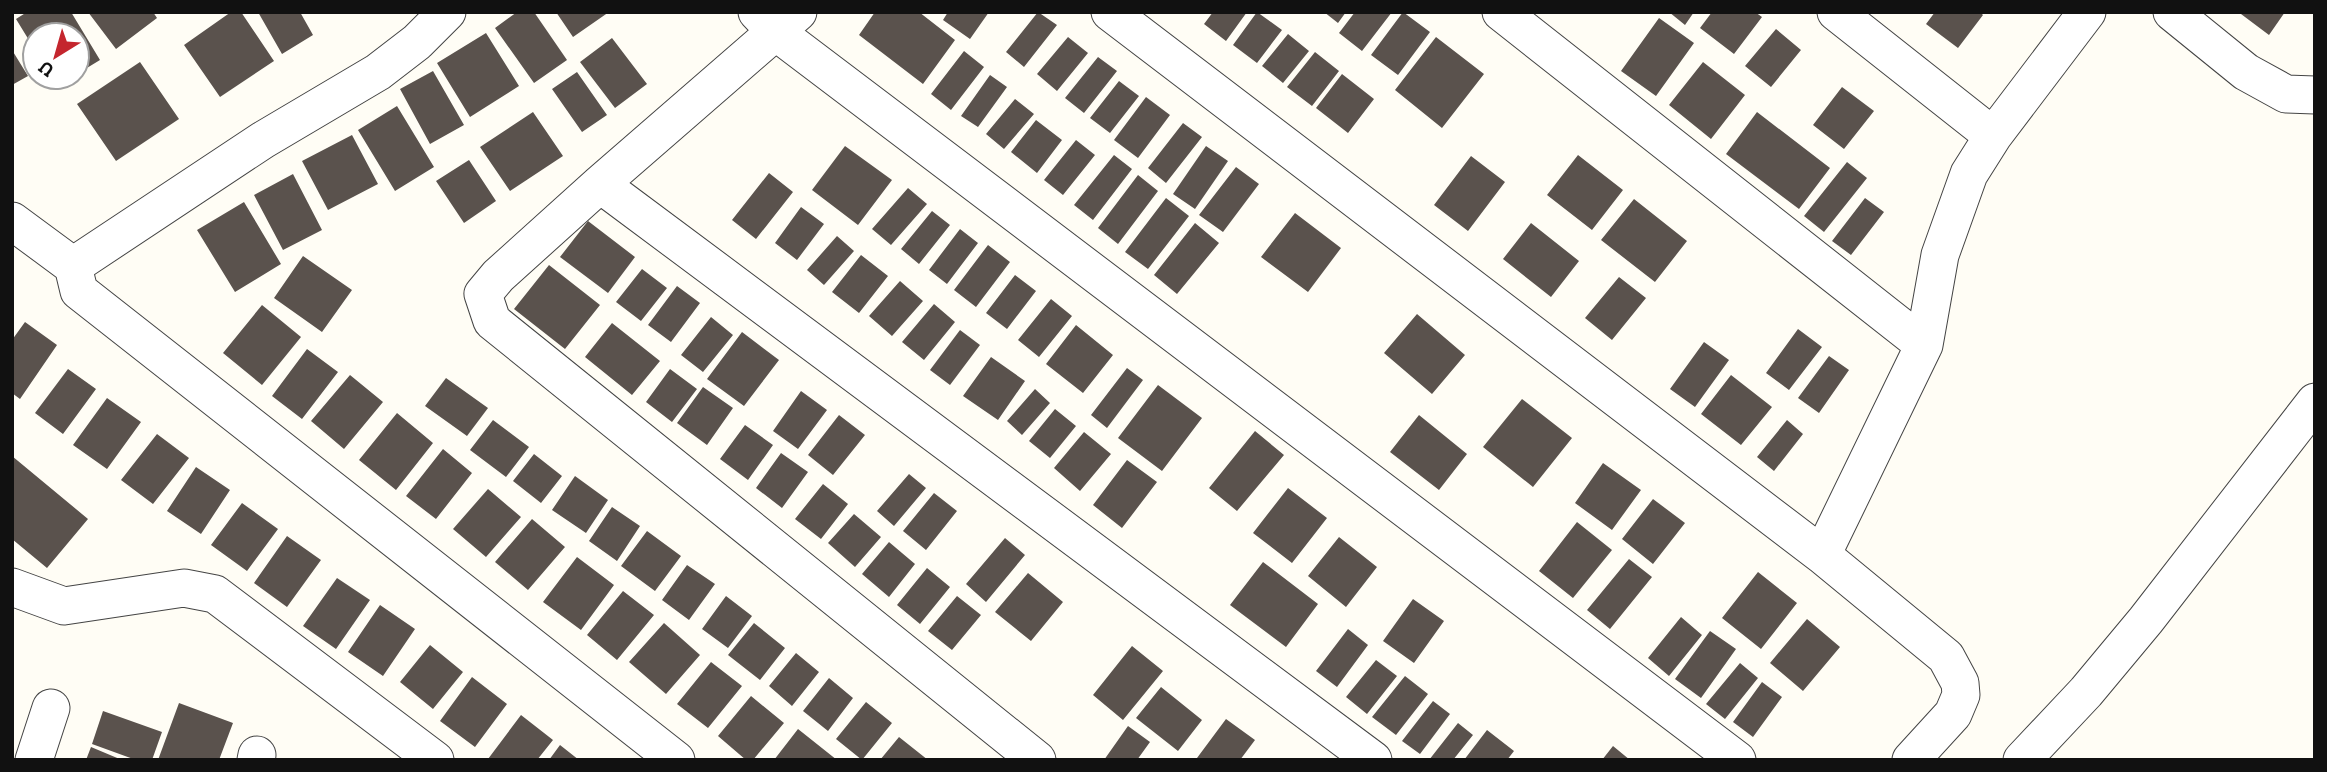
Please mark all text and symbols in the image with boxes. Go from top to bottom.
north arrow [21,21,91,91]
text: U [33,56,58,82]

